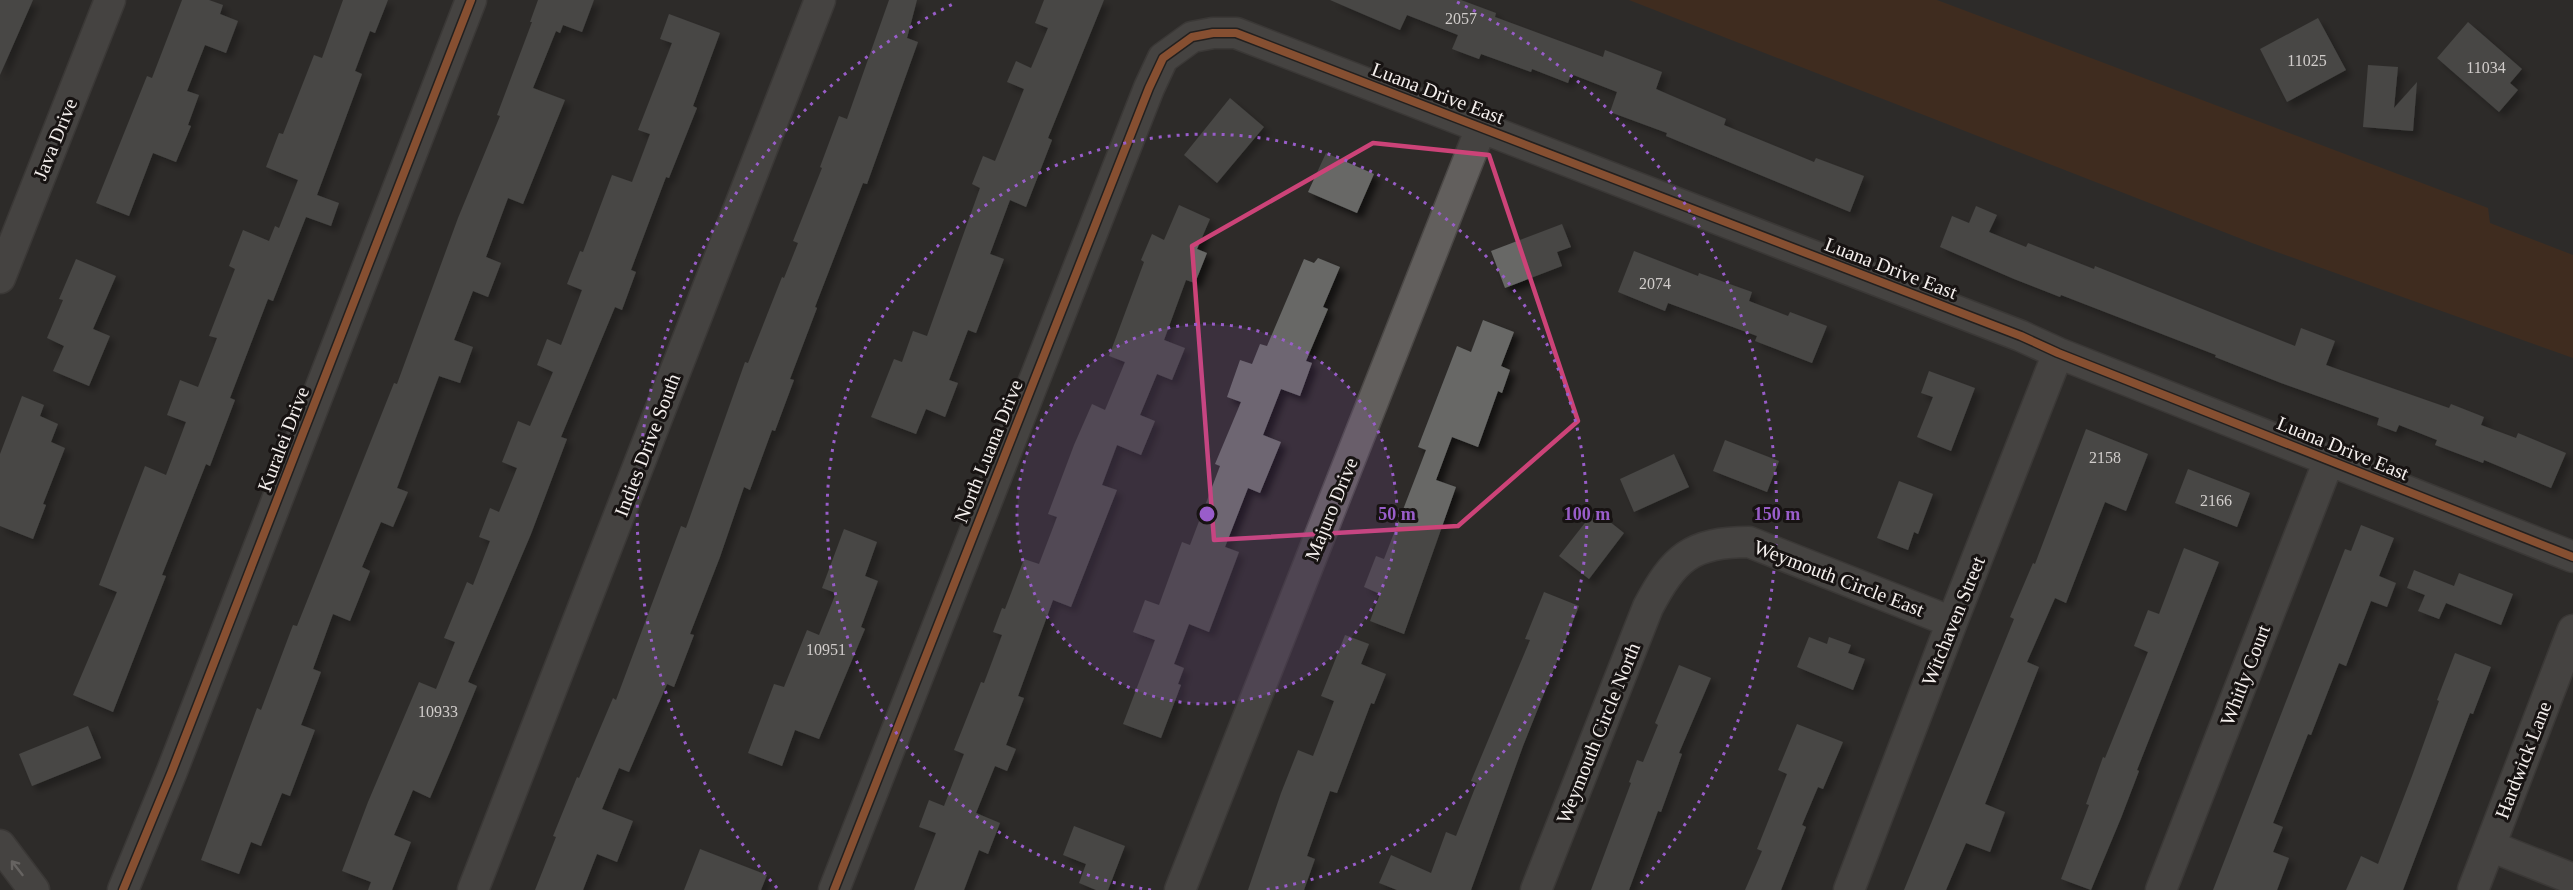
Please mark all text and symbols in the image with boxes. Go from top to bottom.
house number: 2057 [1445,10,1477,27]
house number: 11025 [2287,52,2327,69]
street label: Luana Drive East [1369,58,1508,129]
house number: 11034 [2466,59,2506,76]
street label: Java Drive [29,95,81,183]
street label: Luana Drive East [1822,233,1961,304]
house number: 2074 [1639,275,1671,292]
street label: Indies Drive South [610,371,684,519]
street label: North Luana Drive [949,376,1027,526]
street label: Kuralei Drive [253,383,313,495]
street label: Luana Drive East [2274,412,2412,485]
house number: 2158 [2089,449,2121,466]
street label: Majuro Drive [1300,454,1363,564]
house number: 2166 [2200,492,2232,509]
centre of rings [1197,504,1217,524]
text: 50 m [1378,504,1416,524]
text: 100 m [1564,504,1610,524]
text: 150 m [1754,504,1800,524]
street label: Weymouth Circle East [1750,535,1928,622]
street label: Witchaven Street [1917,553,1989,689]
street label: Whitly Court [2216,621,2275,729]
street label: Weymouth Circle North [1552,640,1645,827]
house number: 10951 [806,641,846,658]
street label: Hardwick Lane [2491,698,2556,822]
house number: 10933 [418,703,458,720]
one-way arrow [11,860,24,876]

